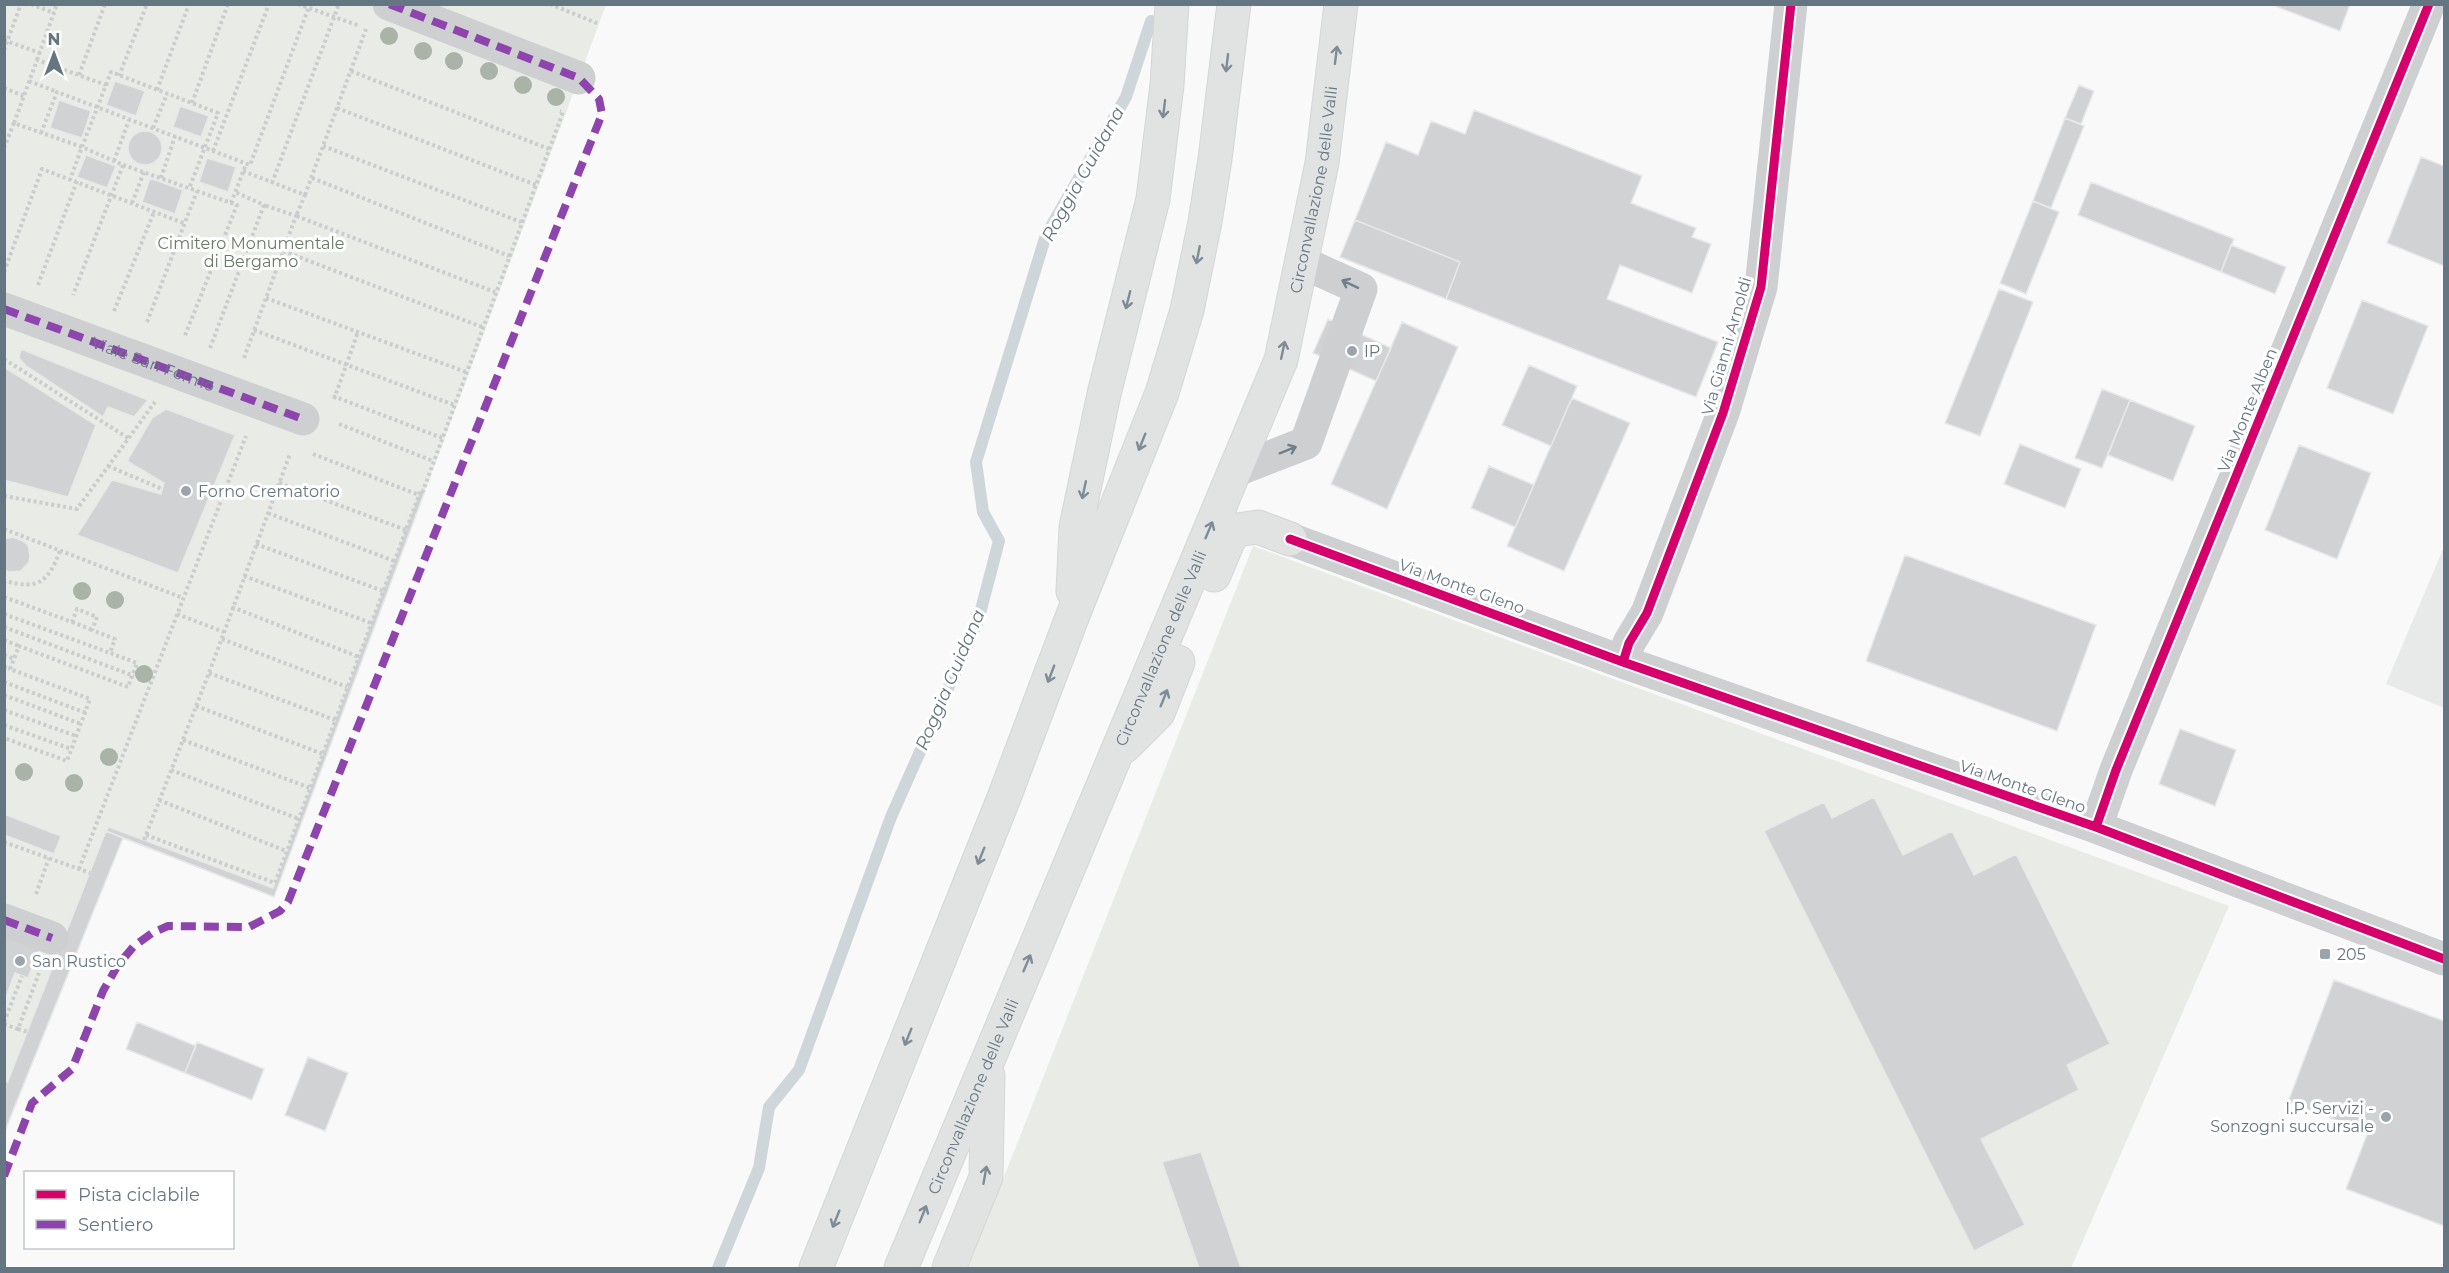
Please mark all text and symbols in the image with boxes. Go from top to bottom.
north arrow [24,24,84,84]
text: N [48,30,60,49]
one-way arrow [1330,45,1341,65]
one-way arrow [1221,52,1232,72]
street label: Circonvallazione delle Valli [1286,85,1341,295]
one-way arrow [1159,99,1170,119]
water label: Roggia Guidana [1037,103,1129,245]
park label: Cimitero Monumentale di Bergamo [157,234,345,271]
one-way arrow [1192,245,1203,265]
street label: Via Gianni Arnoldi [1698,275,1755,418]
one-way arrow [1341,277,1359,289]
one-way arrow [1121,290,1133,309]
street label: Viale San Fermo [89,333,217,396]
one-way arrow [1278,340,1289,360]
place label: IP [1364,342,1380,361]
marker: IP [1345,344,1359,358]
street label: Via Monte Alben [2214,345,2281,475]
one-way arrow [1136,432,1147,450]
one-way arrow [1279,444,1297,455]
one-way arrow [1078,480,1089,499]
place label: Forno Crematorio [198,482,340,501]
marker: Forno Crematorio [179,484,193,498]
one-way arrow [1204,521,1215,540]
street label: Circonvallazione delle Valli [1112,548,1210,749]
street label: Via Monte Gleno [1396,555,1527,618]
water label: Roggia Guidana [910,606,990,754]
one-way arrow [1044,665,1055,683]
one-way arrow [1159,689,1170,708]
street label: Via Monte Gleno [1957,756,2088,817]
one-way arrow [975,847,986,865]
place label: 205 [2337,945,2366,964]
marker: 205 [2318,947,2332,961]
place label: San Rustico [32,952,126,971]
marker: San Rustico [13,954,27,968]
one-way arrow [1022,954,1033,973]
street label: Circonvallazione delle Valli [924,996,1023,1197]
one-way arrow [902,1028,913,1046]
place label: I.P. Servizi - Sonzogni succursale [2210,1099,2374,1136]
marker: I.P. Servizi - Sonzogni succursale [2379,1110,2393,1124]
one-way arrow [979,1166,990,1185]
legend [24,1171,234,1249]
text: Pista ciclabile [78,1184,200,1206]
one-way arrow [918,1206,929,1224]
one-way arrow [830,1209,841,1227]
text: Sentiero [78,1214,153,1236]

